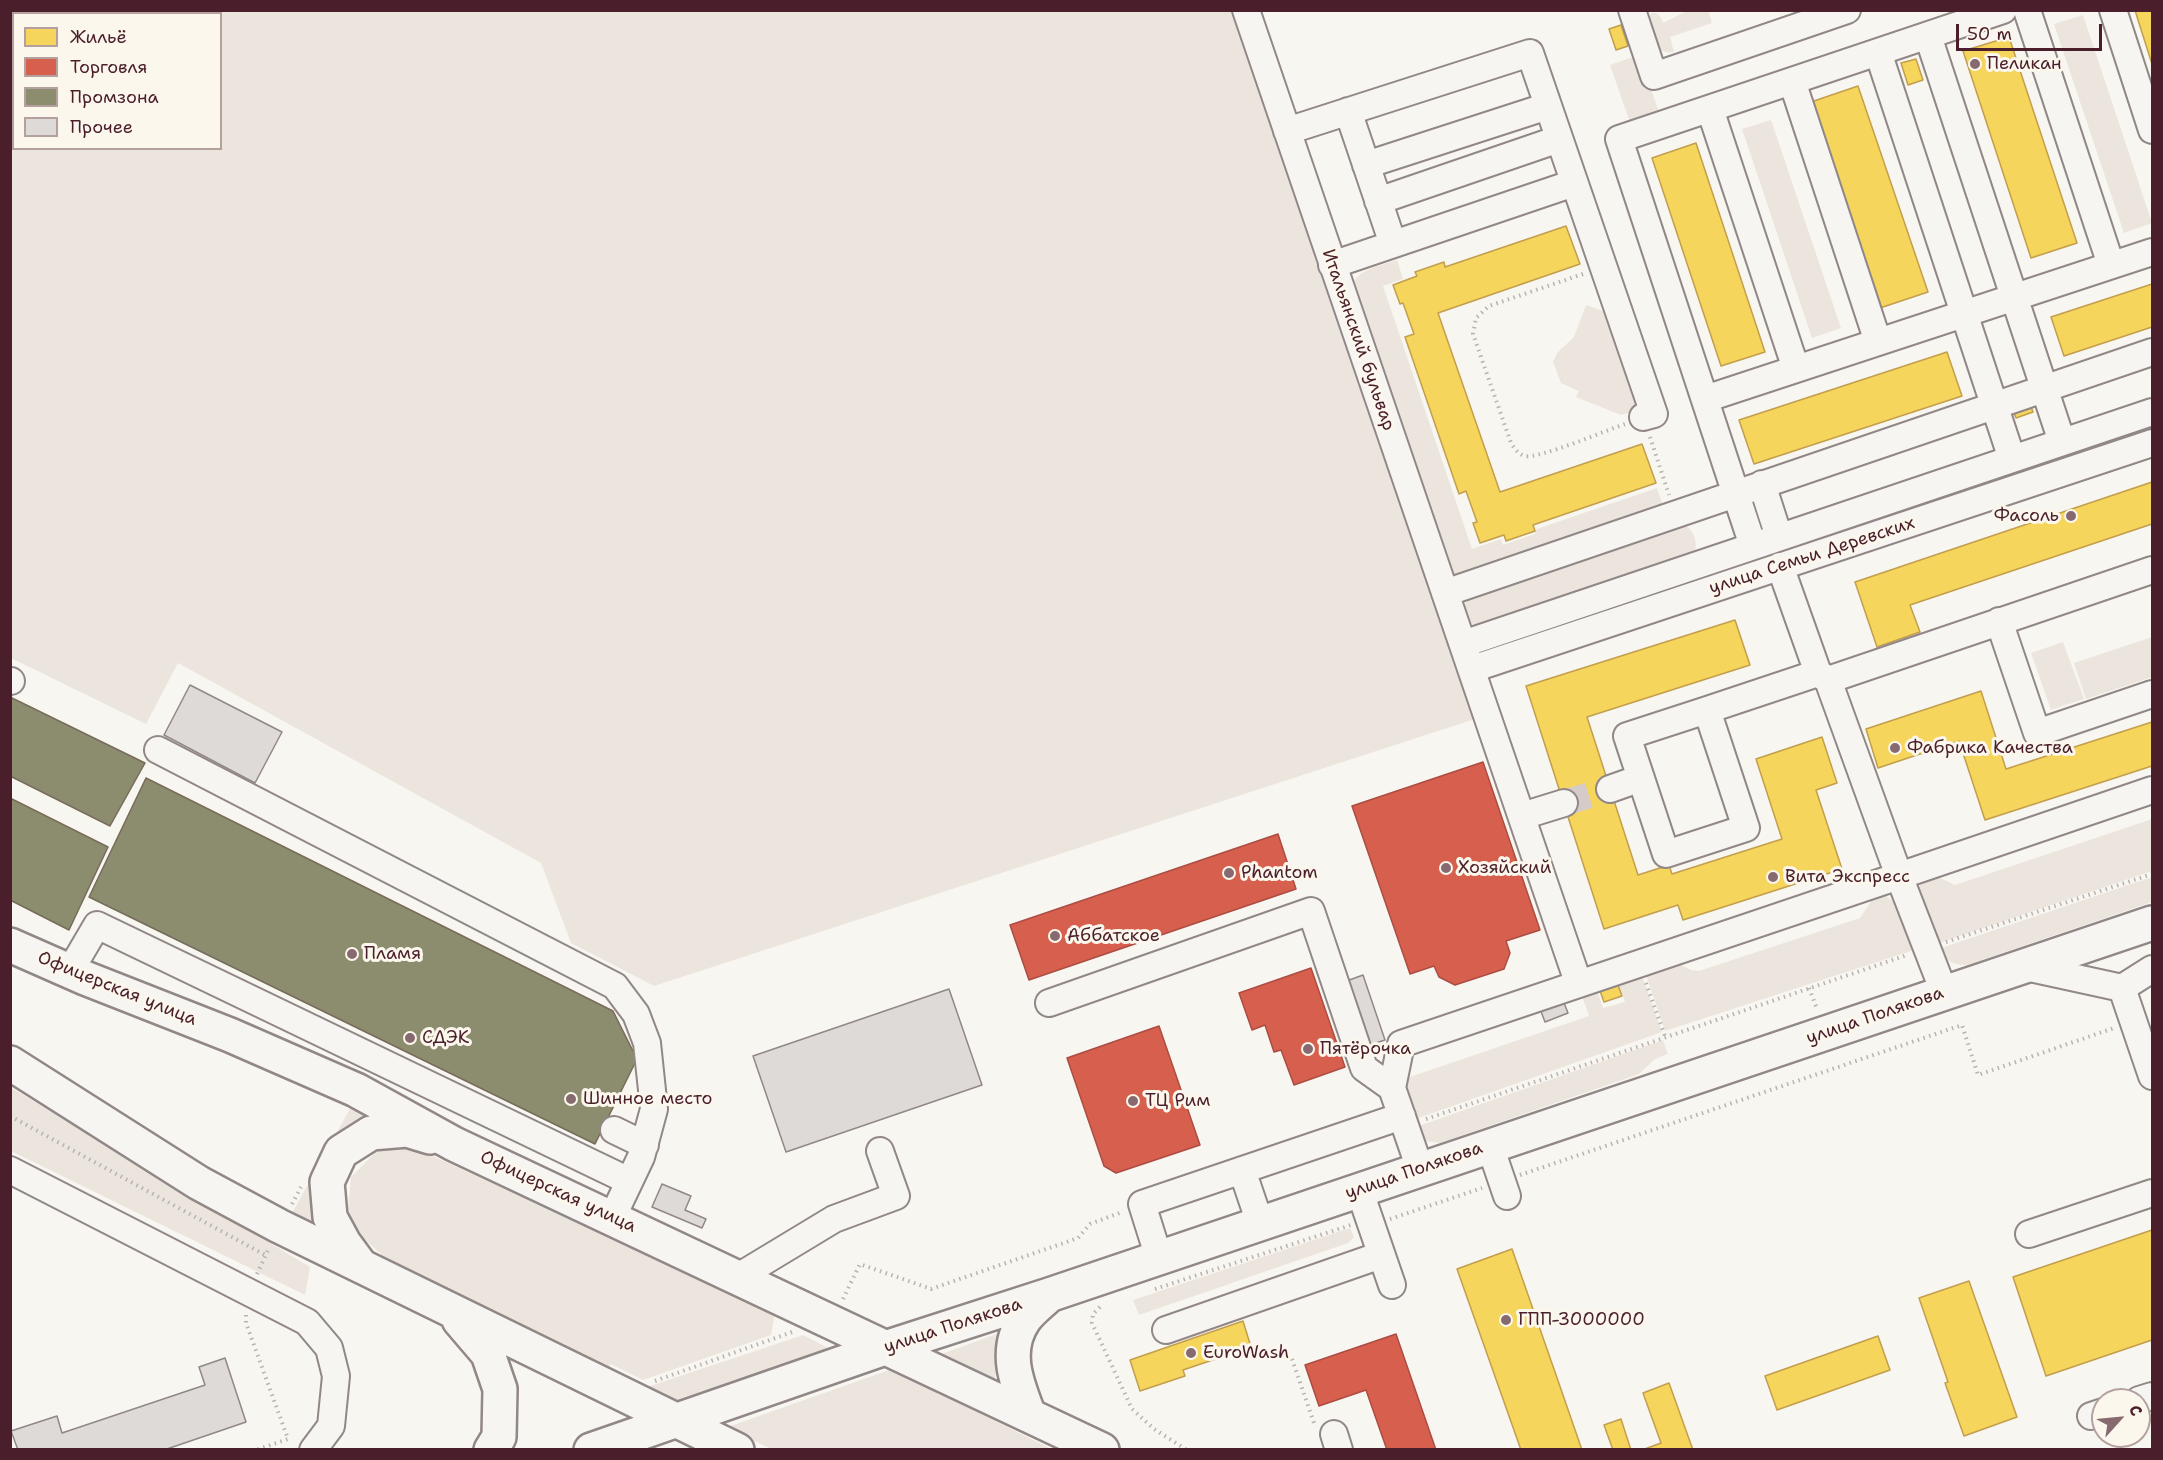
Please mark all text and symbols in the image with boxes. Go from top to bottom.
legend [12,12,222,150]
scale bar [1959,12,2104,50]
text: 50 m [1967,22,2012,46]
text: Жильё [70,25,127,49]
place label: Пеликан [1987,53,2062,75]
text: Торговля [70,55,148,79]
marker: Пеликан [1968,57,1982,71]
text: Промзона [70,85,159,109]
text: Прочее [70,115,133,139]
street label: Итальянский бульвар [1317,246,1399,434]
place label: Фасоль [1994,505,2059,527]
marker: Фасоль [2064,509,2078,523]
street label: улица Семьи Деревских [1707,513,1917,599]
place label: Фабрика Качества [1907,737,2073,759]
marker: Фабрика Качества [1888,741,1902,755]
place label: Хозяйский [1458,857,1551,879]
marker: Хозяйский [1439,861,1453,875]
place label: Phantom [1241,862,1318,884]
marker: Phantom [1222,866,1236,880]
place label: Вита Экспресс [1785,866,1910,888]
marker: Вита Экспресс [1766,870,1780,884]
place label: Аббатское [1067,925,1160,947]
marker: Аббатское [1048,929,1062,943]
place label: Пламя [364,943,421,965]
street label: Офицерская улица [34,947,200,1031]
marker: Пламя [345,947,359,961]
street label: улица Полякова [1804,982,1946,1050]
place label: СДЭК [422,1027,469,1049]
marker: СДЭК [403,1031,417,1045]
place label: Пятёрочка [1320,1038,1411,1060]
marker: Пятёрочка [1301,1042,1315,1056]
place label: Шинное место [583,1088,712,1110]
place label: ТЦ Рим [1145,1090,1210,1112]
marker: Шинное место [564,1092,578,1106]
marker: ТЦ Рим [1126,1094,1140,1108]
street label: улица Полякова [1343,1137,1485,1205]
street label: Офицерская улица [477,1146,639,1238]
street label: улица Полякова [881,1294,1025,1358]
place label: ГПП-3000000 [1518,1309,1645,1331]
marker: ГПП-3000000 [1499,1313,1513,1327]
place label: EuroWash [1203,1342,1289,1364]
marker: EuroWash [1184,1346,1198,1360]
north arrow [2091,1388,2151,1448]
text: С [2124,1401,2147,1420]

